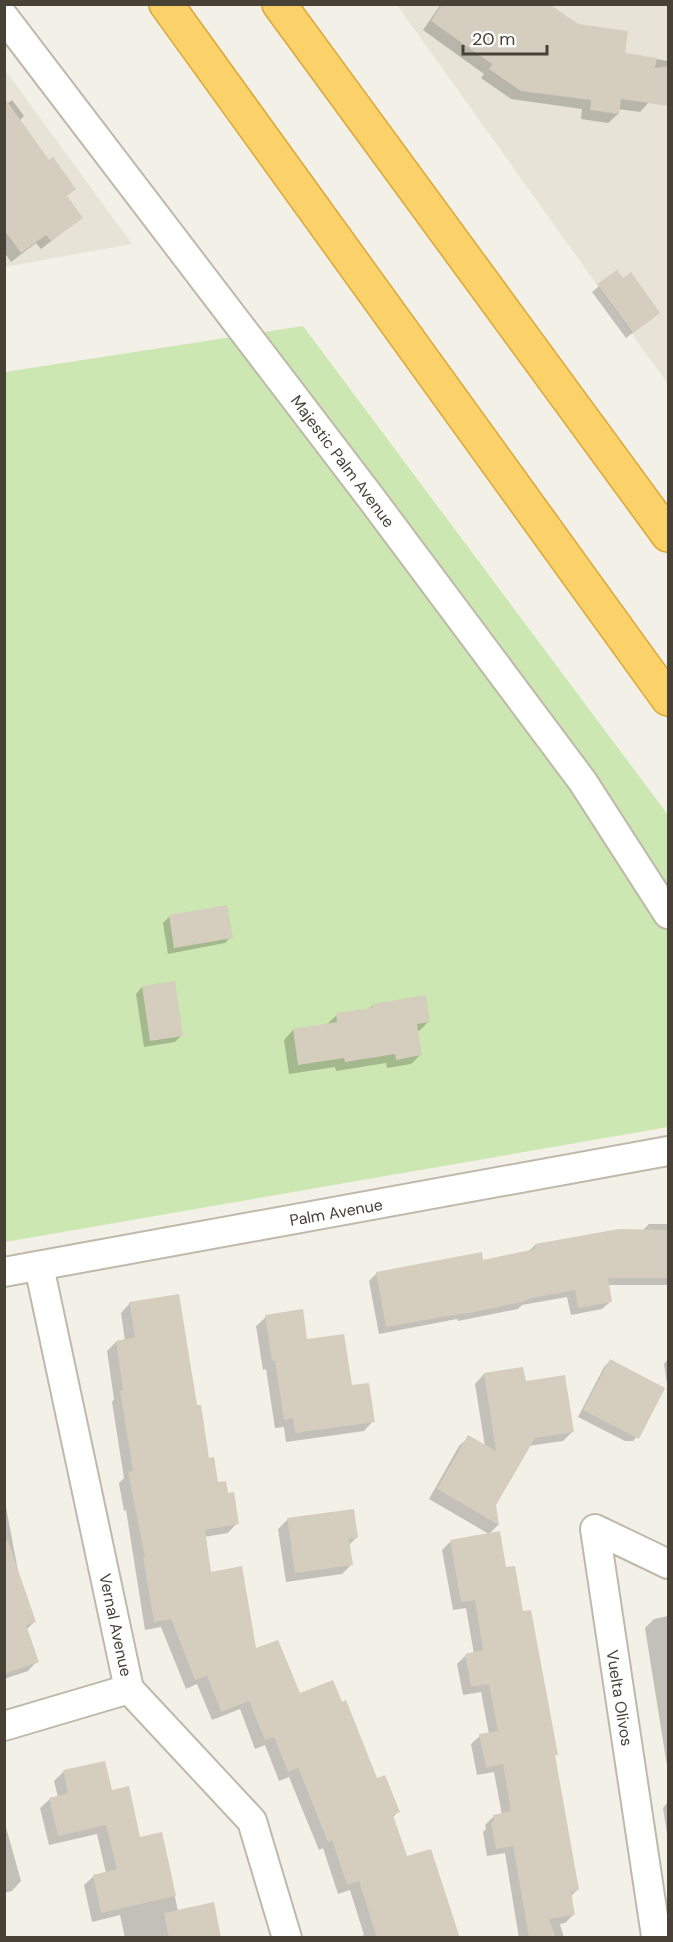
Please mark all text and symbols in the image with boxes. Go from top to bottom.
scale bar [463,18,547,56]
text: 20 m [472,27,515,51]
street label: Majestic Palm Avenue [286,391,399,532]
street label: Palm Avenue [288,1194,384,1231]
street label: Vernal Avenue [94,1572,137,1679]
street label: Vuelta Olivos [602,1649,637,1748]

